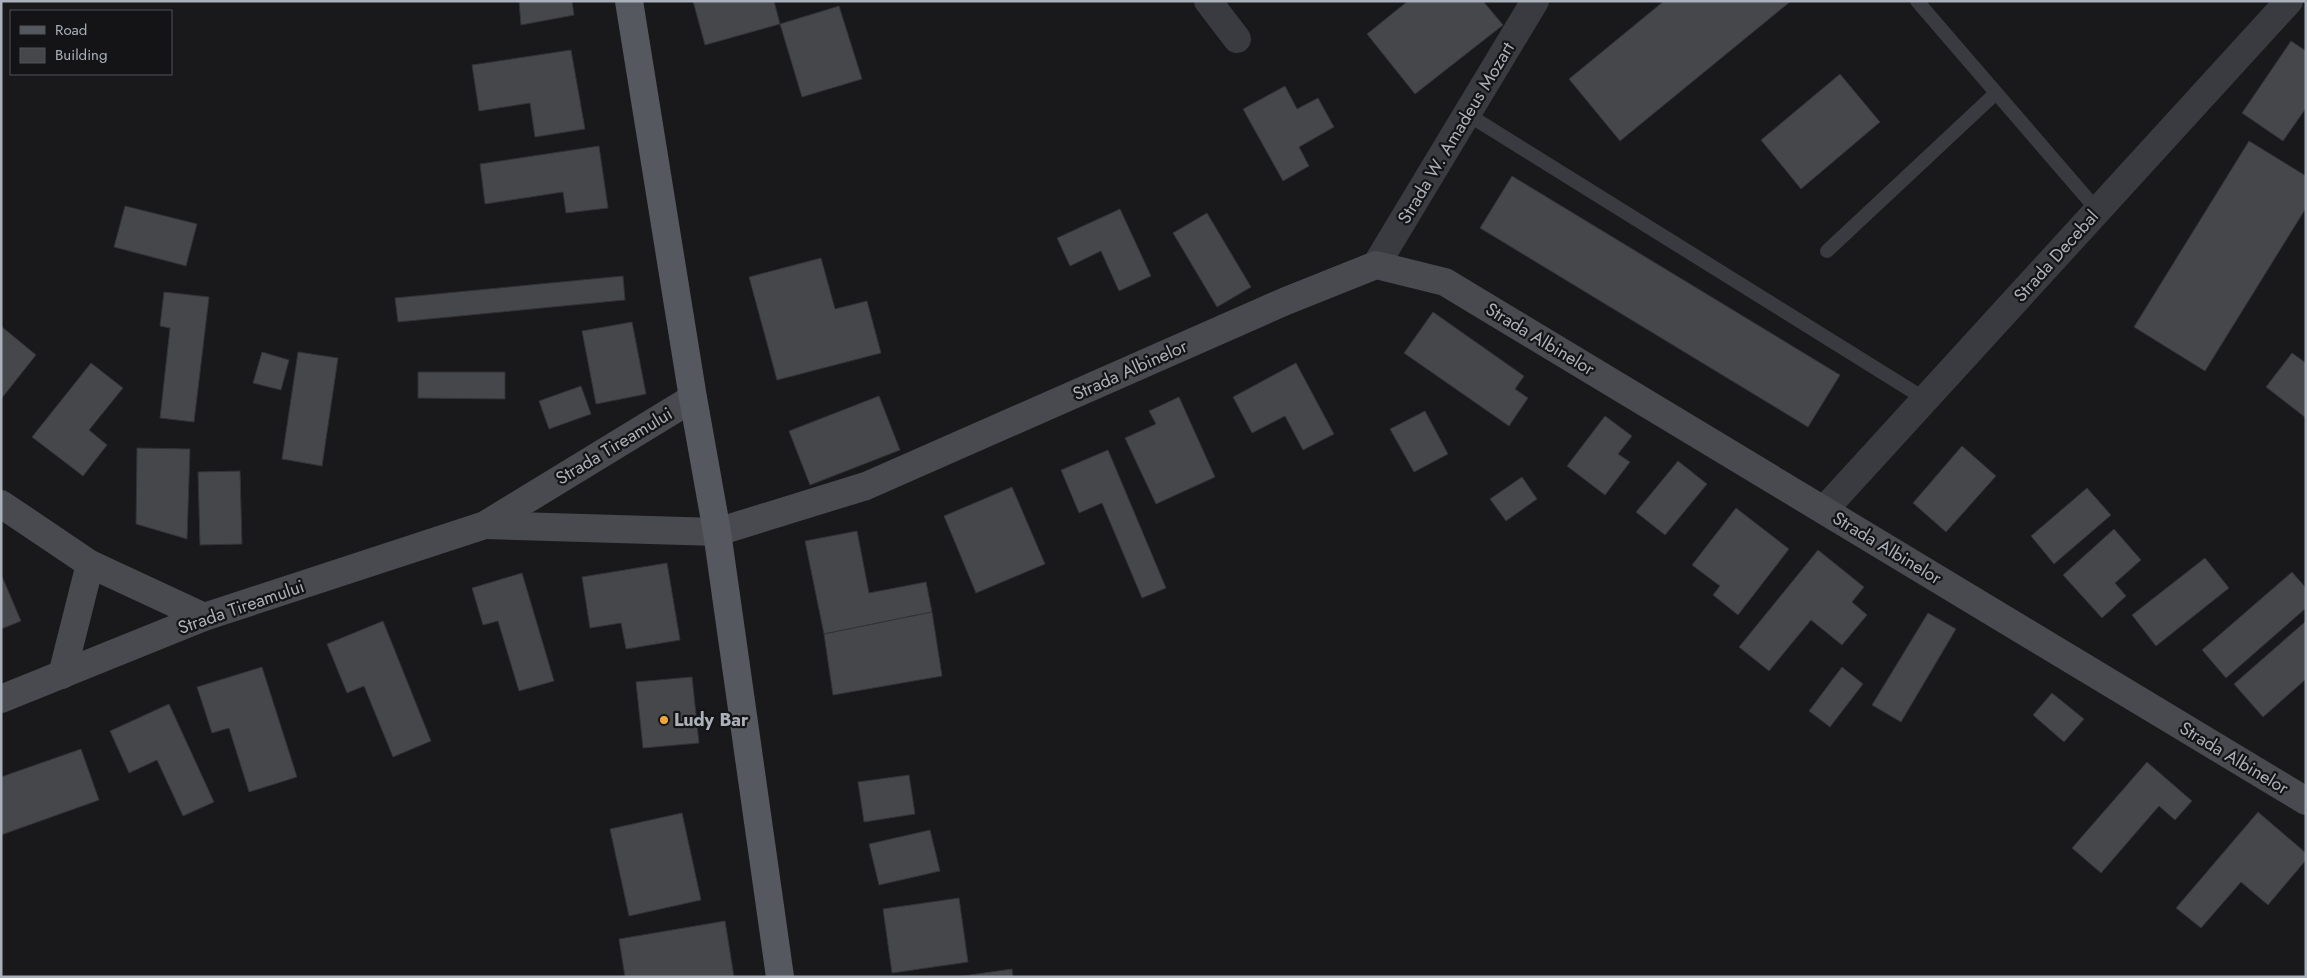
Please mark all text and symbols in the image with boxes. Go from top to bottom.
legend [10,10,172,75]
text: Road [55,19,87,41]
street label: Strada W. Amadeus Mozart [1391,37,1521,229]
text: Building [55,44,107,66]
street label: Strada Decebal [2008,204,2104,308]
street label: Strada Albinelor [1481,296,1600,382]
street label: Strada Albinelor [1068,333,1192,407]
street label: Strada Tireamului [551,401,677,491]
street label: Strada Albinelor [1828,505,1947,591]
street label: Strada Tireamului [174,573,308,641]
place label: Ludy Bar [674,707,749,733]
marker: Ludy Bar [658,714,670,726]
street label: Strada Albinelor [2175,715,2294,801]

